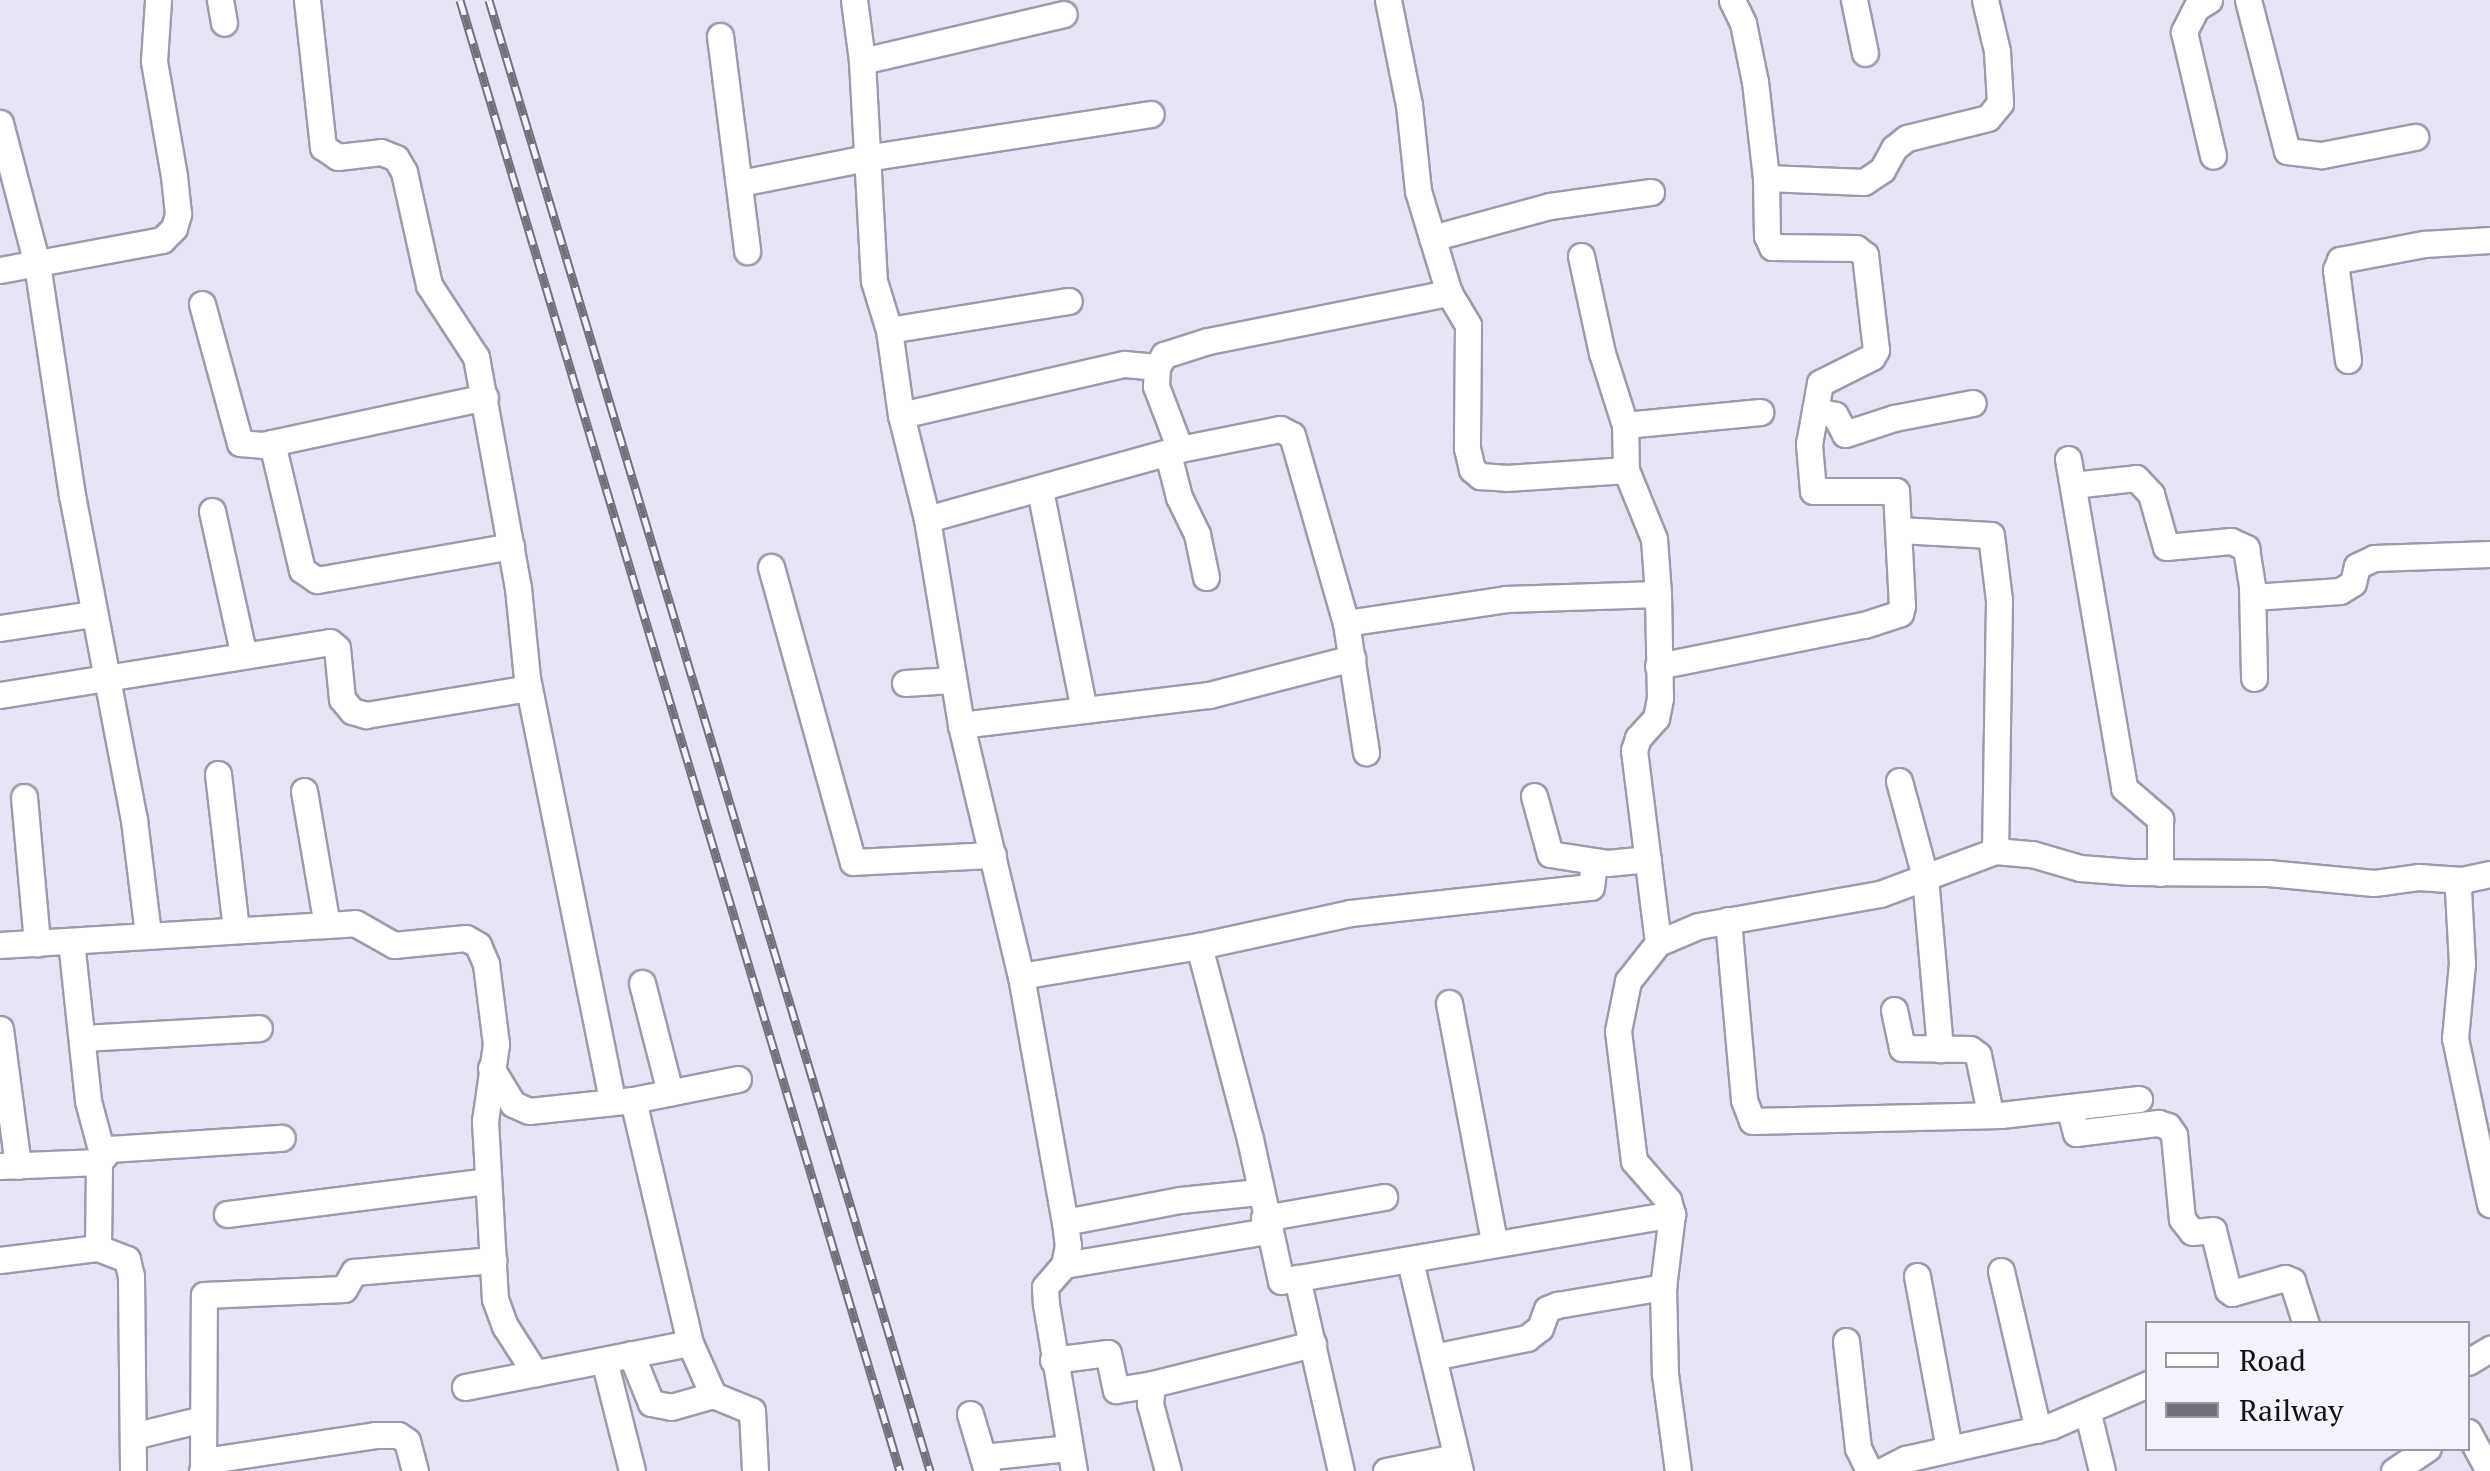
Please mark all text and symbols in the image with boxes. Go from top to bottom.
legend [2145,1321,2470,1451]
text: Road [2239,1340,2306,1380]
text: Railway [2239,1390,2343,1430]

